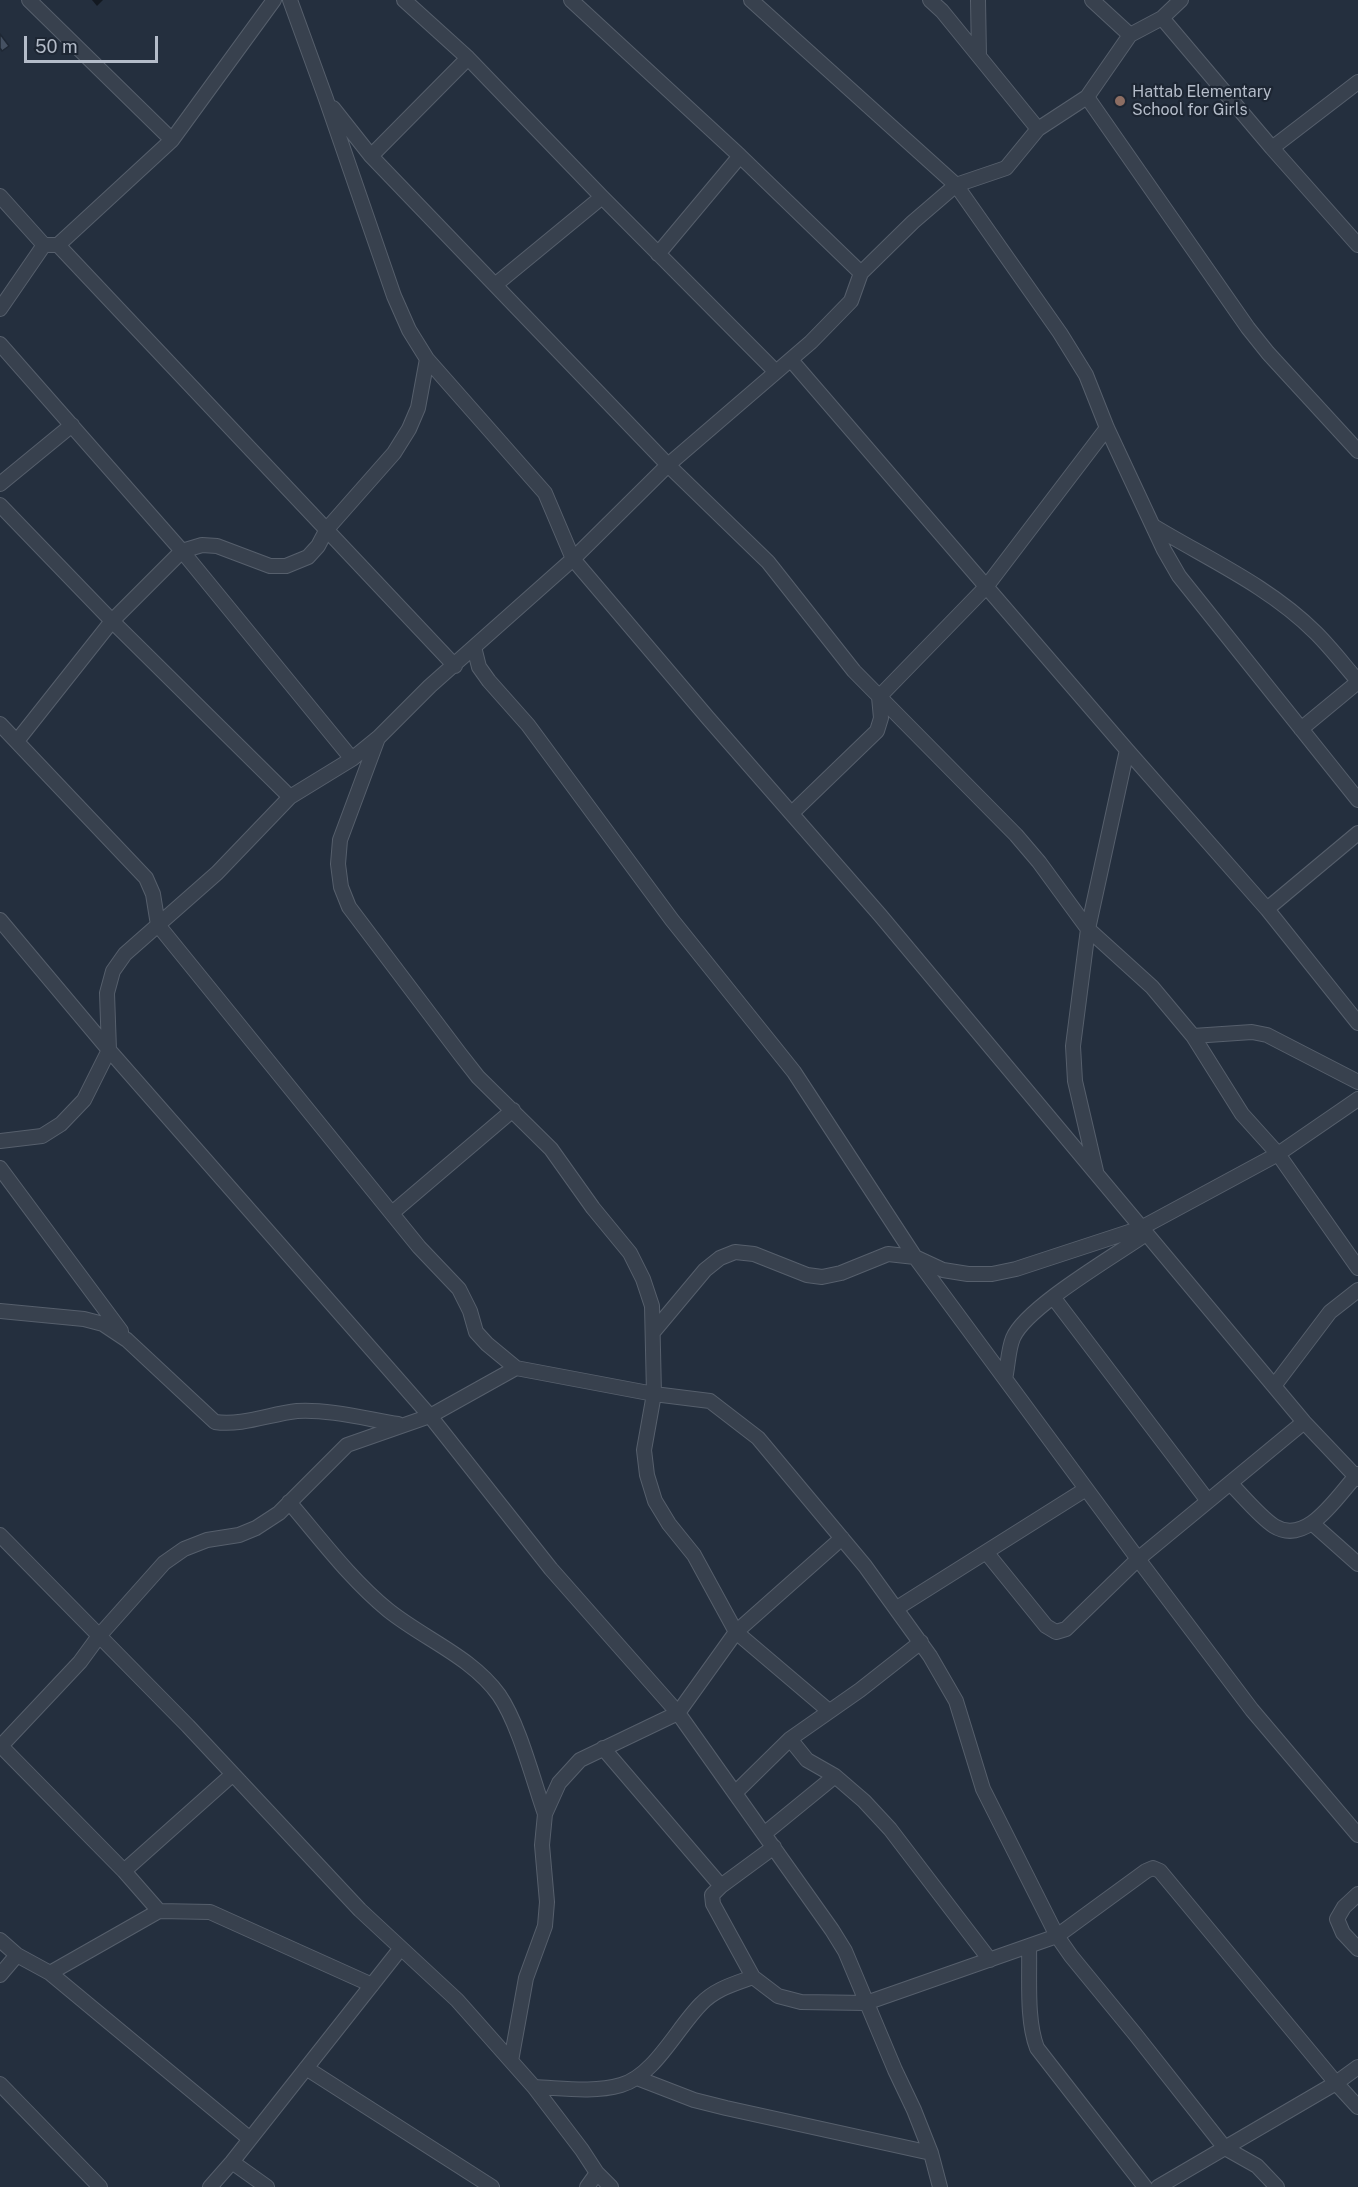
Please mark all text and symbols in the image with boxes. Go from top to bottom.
scale bar [27,24,160,62]
text: 50 m [35,36,78,57]
place label: Hattab Elementary School for Girls [1132,82,1272,120]
marker: Hattab Elementary School for Girls [1113,94,1127,108]

